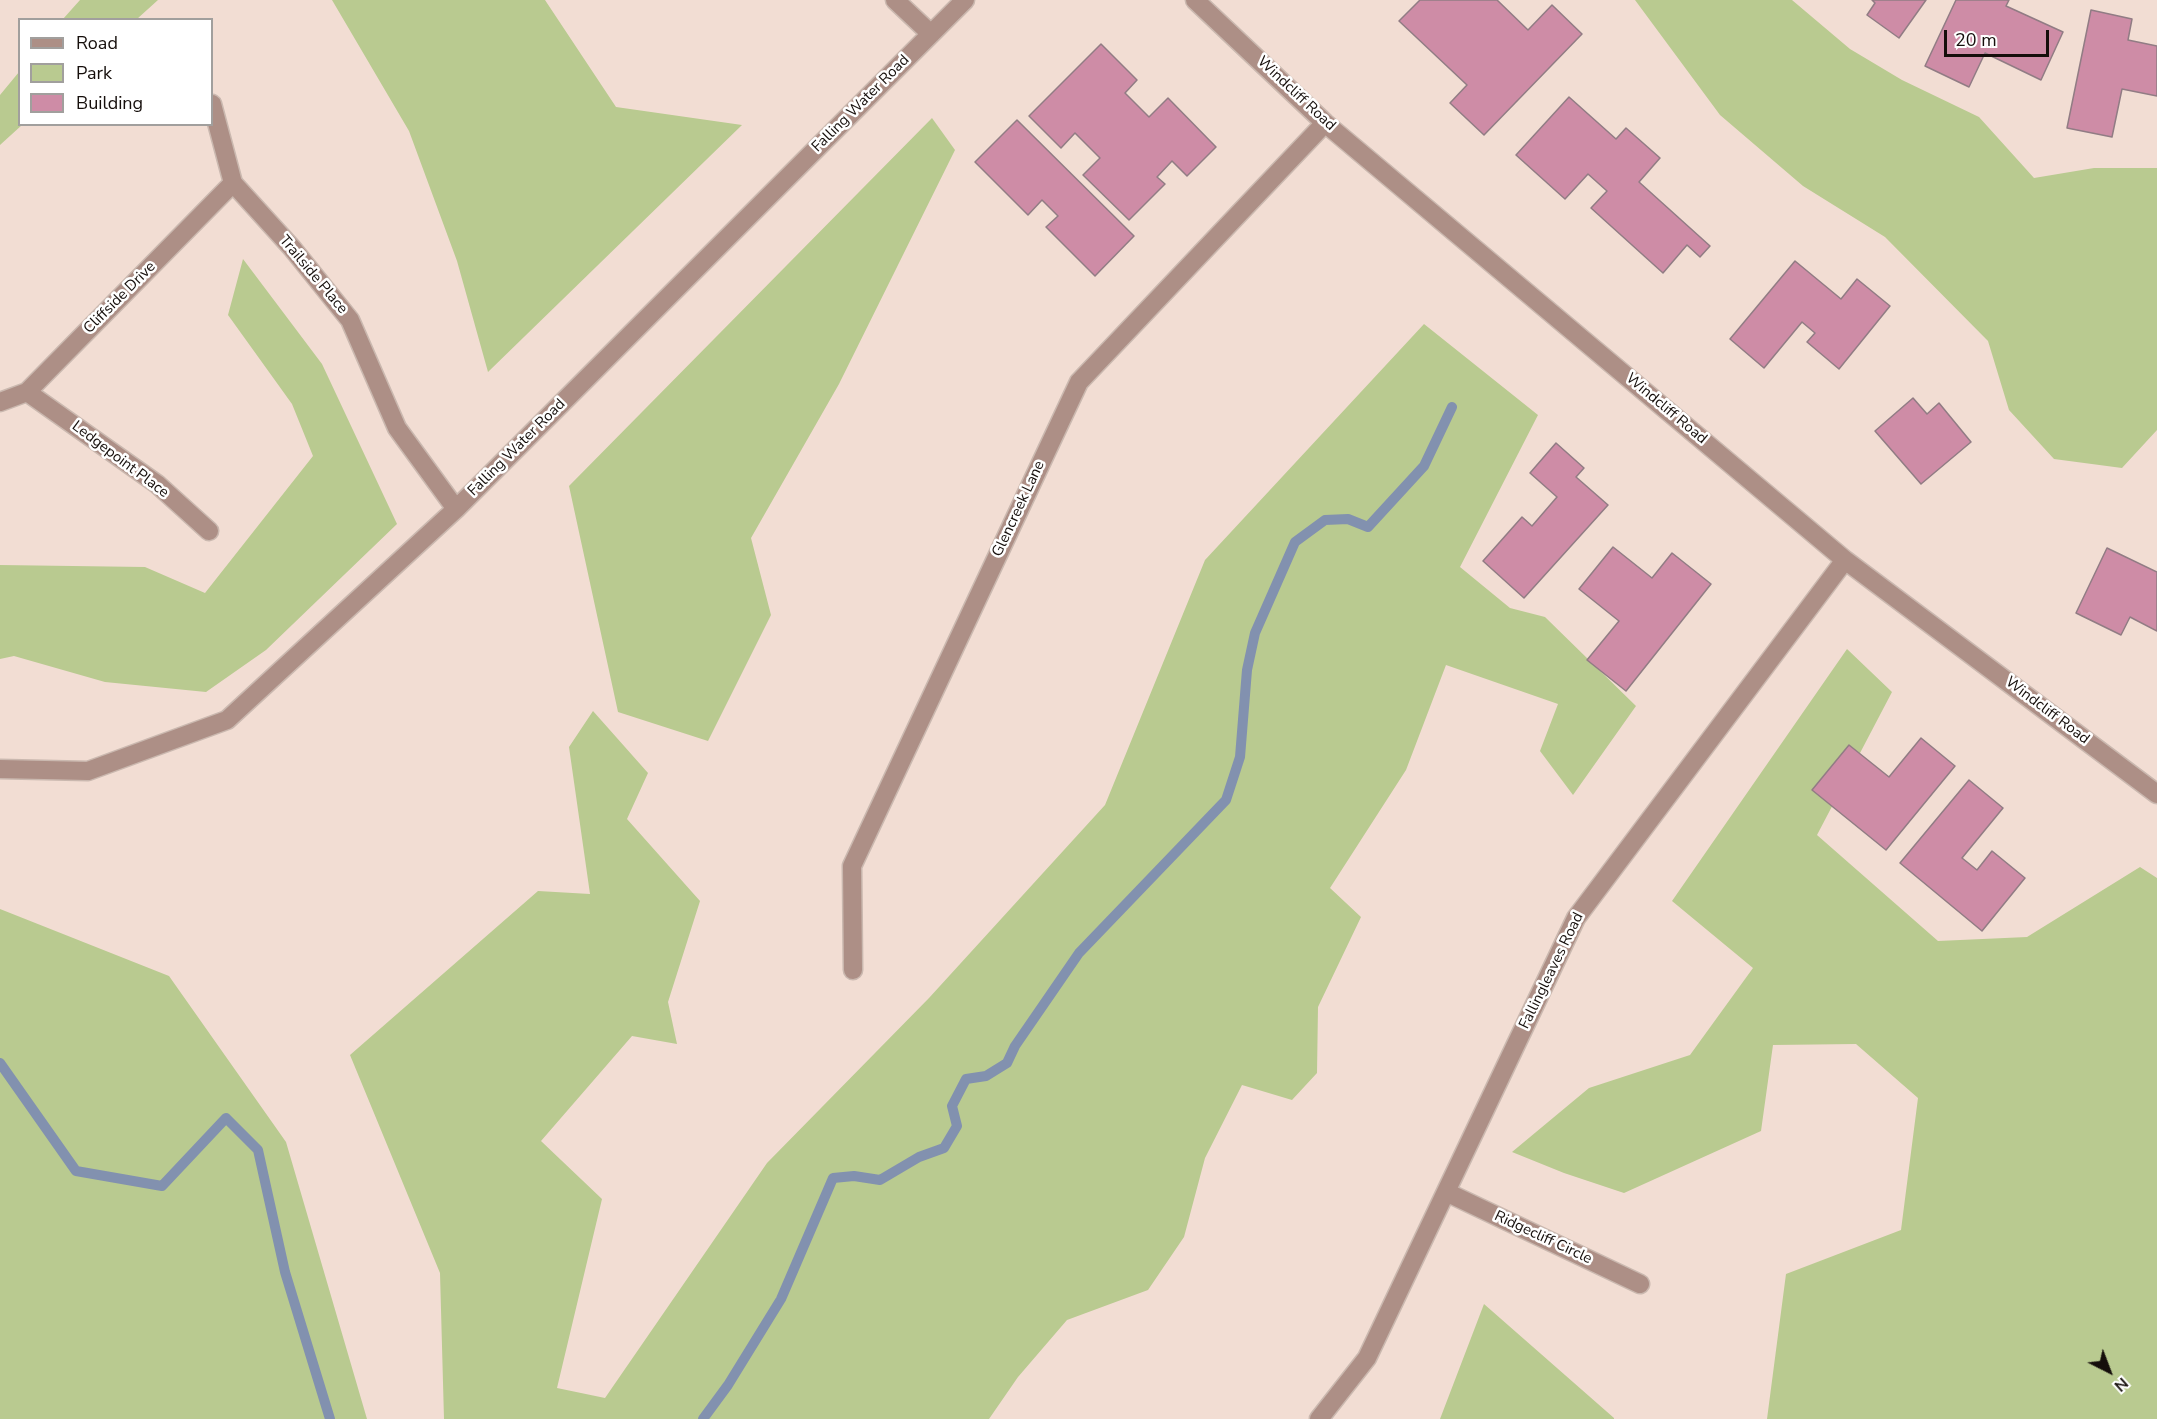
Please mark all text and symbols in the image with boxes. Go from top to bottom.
legend [18,18,213,126]
scale bar [1947,18,2052,56]
text: 20 m [1955,28,1997,52]
text: Road [76,31,118,55]
street label: Falling Water Road [809,52,913,156]
street label: Windcliff Road [1253,53,1339,135]
text: Park [76,61,112,85]
text: Building [76,91,143,115]
street label: Trailside Place [275,232,351,318]
street label: Cliffside Drive [80,258,160,338]
street label: Windcliff Road [1622,370,1710,448]
street label: Falling Water Road [465,396,569,500]
street label: Ledgepoint Place [68,418,172,502]
street label: Glencreek Lane [989,458,1049,560]
street label: Windcliff Road [2001,674,2093,748]
street label: Fallingleaves Road [1516,910,1588,1032]
street label: Ridgecliff Circle [1491,1208,1595,1268]
north arrow [2079,1341,2139,1401]
text: N [2109,1372,2133,1397]

